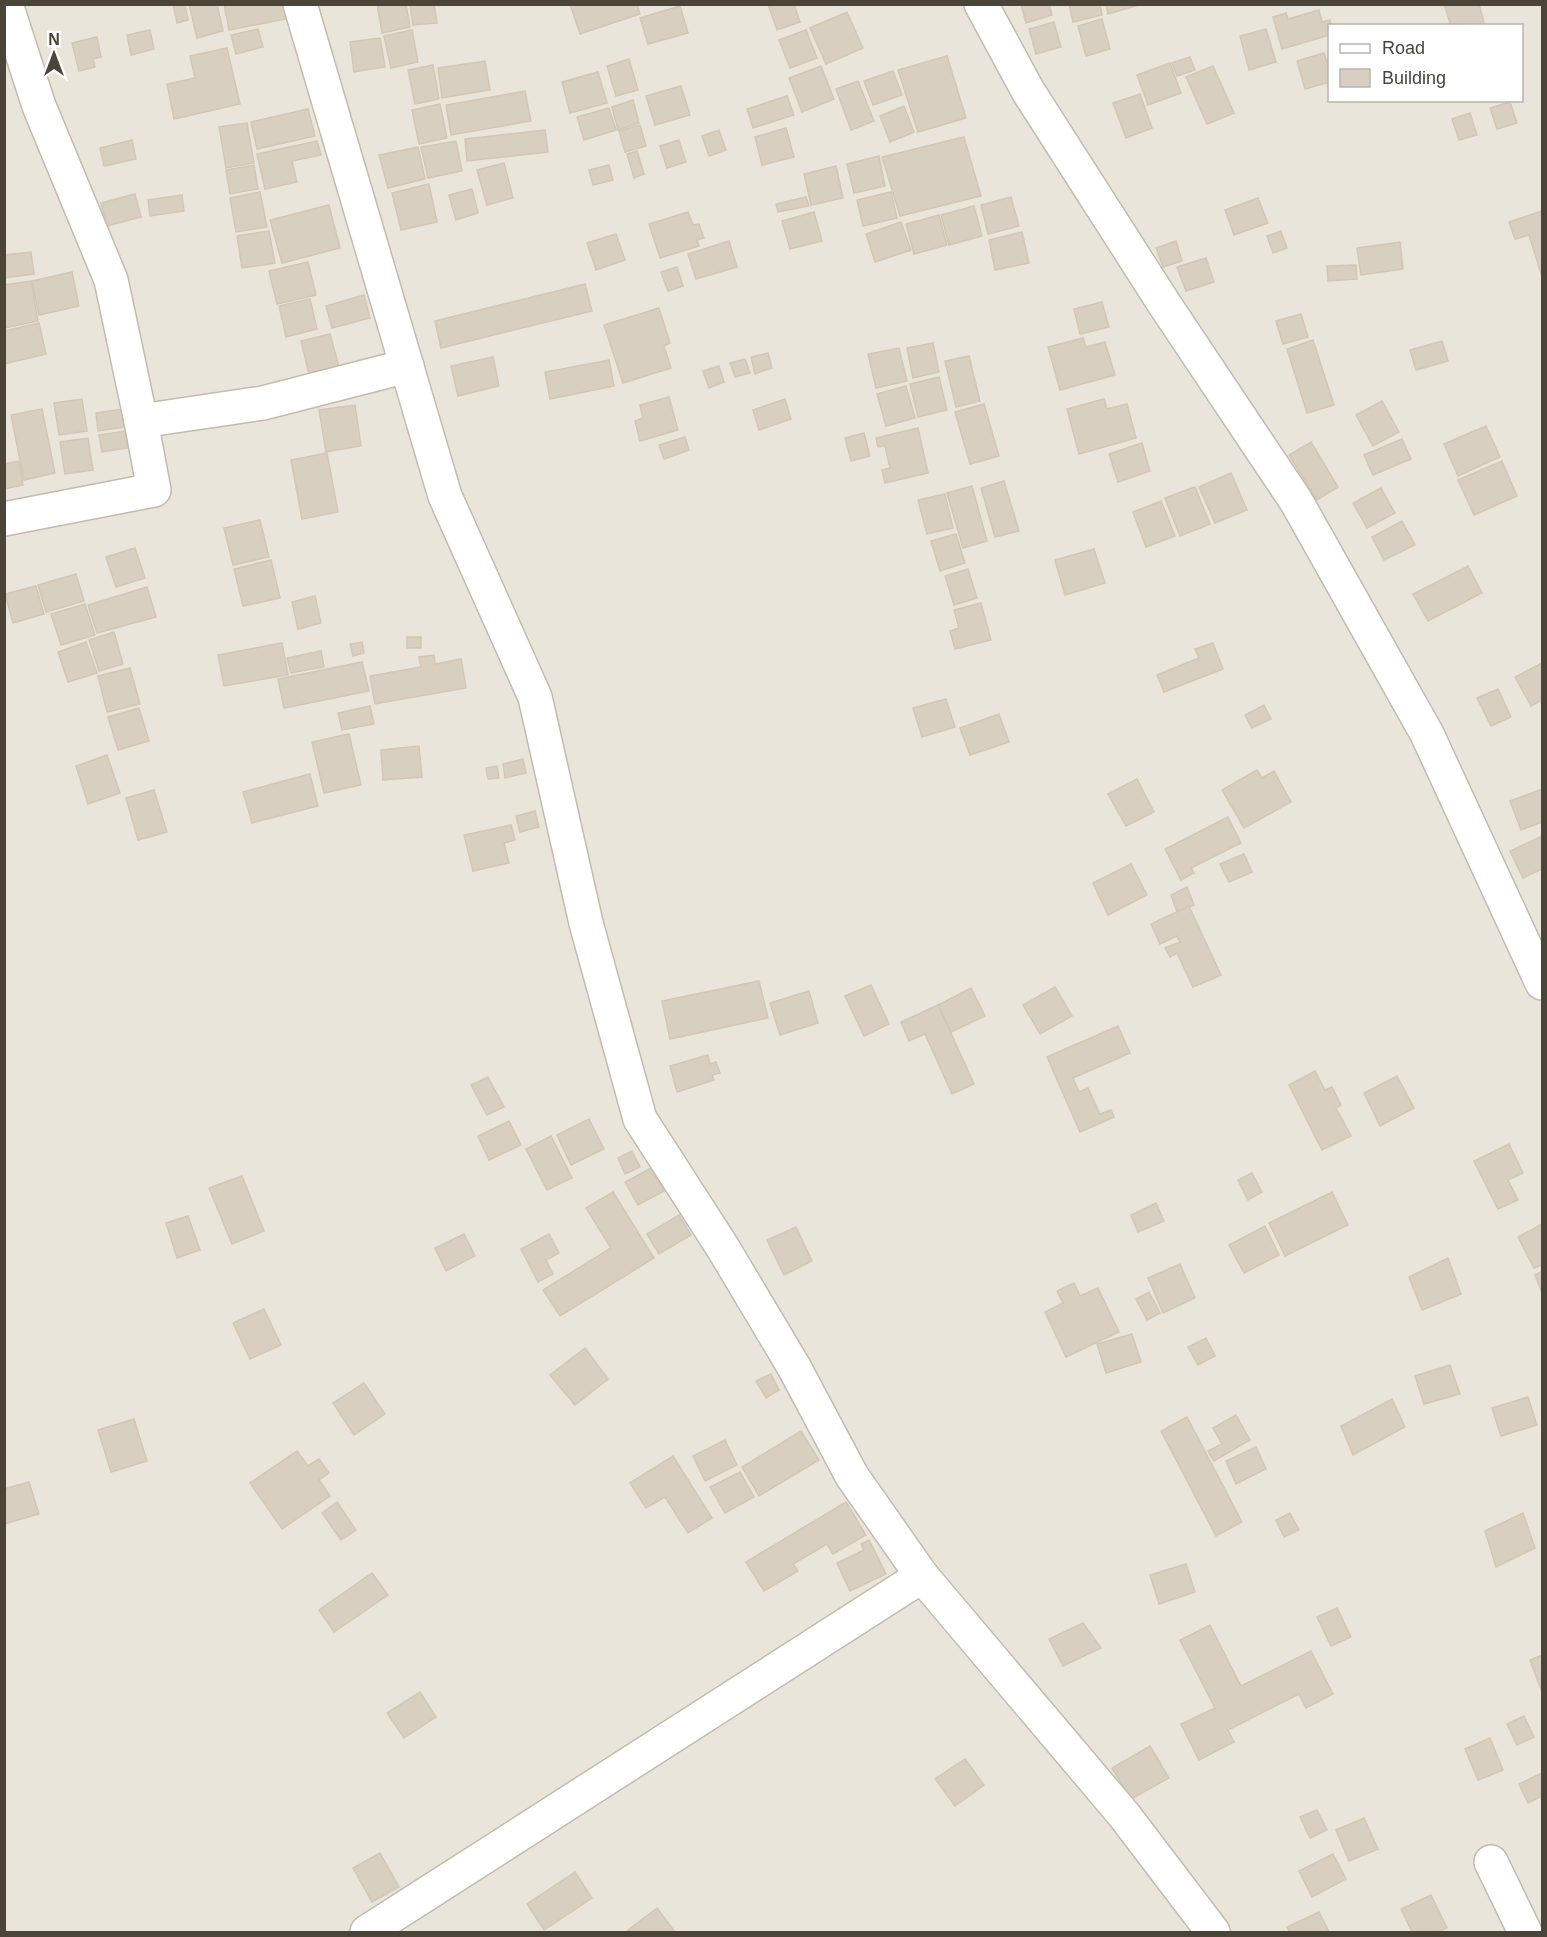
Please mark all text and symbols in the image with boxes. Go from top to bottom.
north arrow [24,24,84,84]
legend [1328,24,1523,102]
text: N [48,31,60,48]
text: Road [1382,38,1425,58]
text: Building [1382,68,1446,88]

